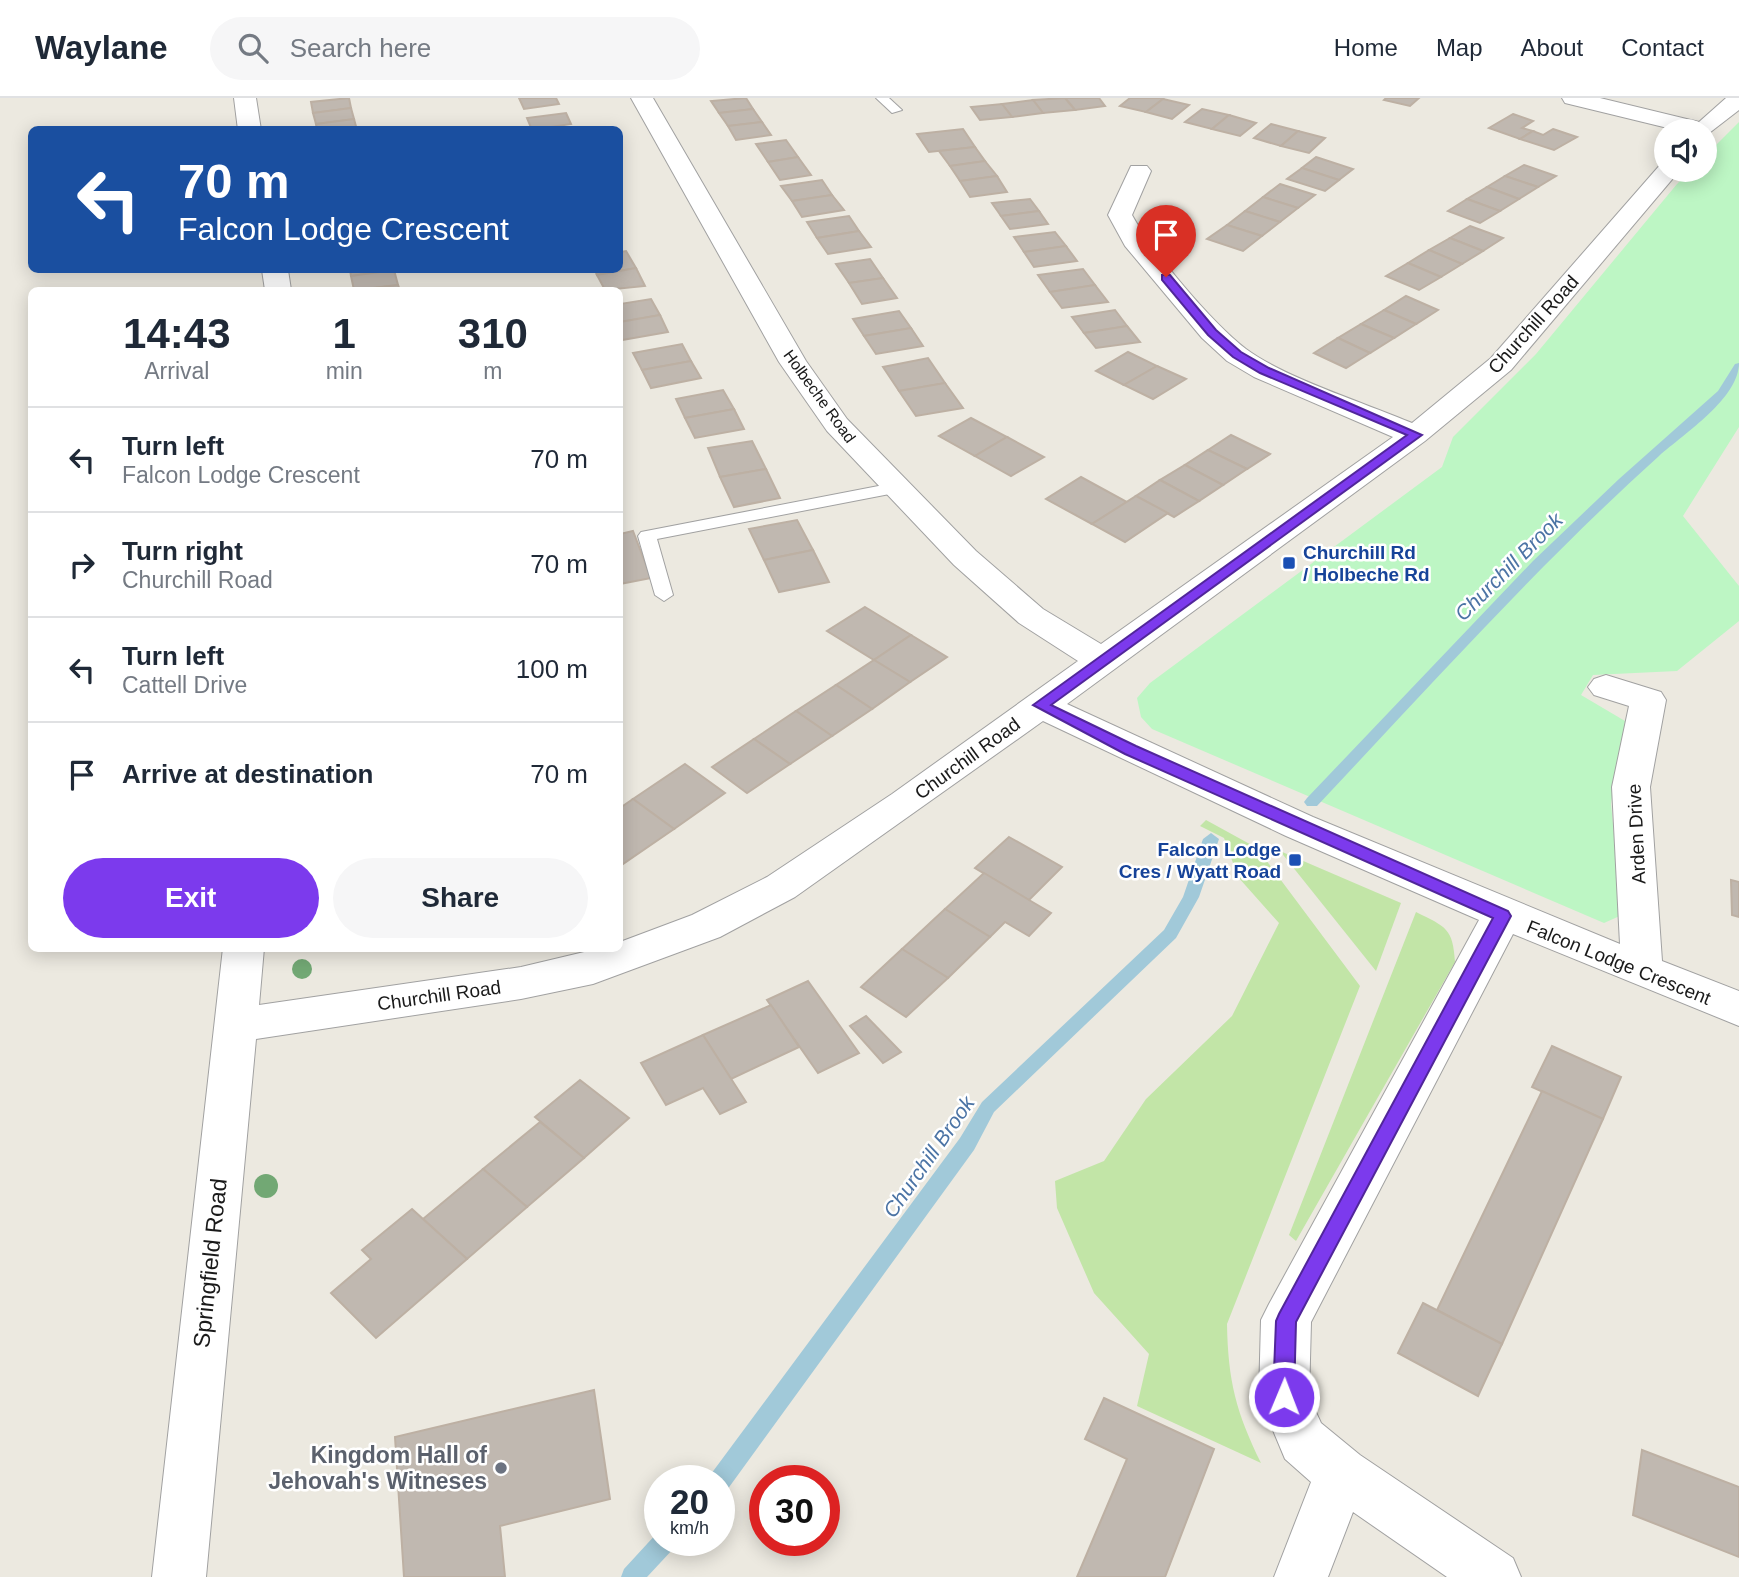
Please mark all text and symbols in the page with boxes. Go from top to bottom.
search box [210,17,700,80]
text: Waylane [35,29,168,66]
icon: search [234,29,272,67]
text: Search here [290,33,431,63]
text: Home [1334,34,1398,61]
text: Map [1436,34,1483,61]
text: About [1521,34,1583,61]
text: Contact [1621,34,1704,61]
map controls [1654,119,1717,182]
button: sound [1654,119,1717,182]
icon: left [63,154,154,245]
text: 70 m [178,154,290,208]
pin [1136,205,1196,277]
text: Falcon Lodge Crescent [178,211,509,247]
icon: arrive [1147,216,1185,254]
street label: Churchill Road [1484,271,1583,378]
text: 14:43 [123,310,231,357]
text: 1 [332,310,356,357]
text: 310 [458,310,528,357]
street label: Holbeche Road [780,347,859,446]
text: Arrival [144,358,209,384]
text: min [326,358,363,384]
text: m [483,358,502,384]
text: Turn left [122,431,224,461]
icon: left [63,441,101,479]
text: 70 m [530,444,588,474]
text: Falcon Lodge Crescent [122,462,360,488]
water label: Churchill Brook [1450,507,1568,625]
text: Turn right [122,536,243,566]
place label: Churchill Rd / Holbeche Rd [1303,542,1430,585]
icon: right [63,546,101,584]
text: 70 m [530,549,588,579]
marker: Churchill Rd / Holbeche Rd [1281,555,1297,571]
text: Churchill Road [122,567,273,593]
text: Turn left [122,641,224,671]
icon: left [63,651,101,689]
text: 100 m [516,654,588,684]
text: Cattell Drive [122,672,247,698]
street label: Churchill Road [911,713,1024,804]
icon: arrive [63,756,101,794]
text: Arrive at destination [122,759,373,789]
text: 70 m [530,759,588,789]
street label: Arden Drive [1623,783,1650,885]
place label: Falcon Lodge Cres / Wyatt Road [1119,839,1281,882]
marker: Falcon Lodge Cres / Wyatt Road [1287,852,1303,868]
button: Exit [63,858,319,938]
button: Share [333,858,588,938]
street label: Falcon Lodge Crescent [1524,916,1714,1009]
street label: Churchill Road [376,976,502,1015]
water label: Churchill Brook [878,1091,980,1222]
street label: Springfield Road [188,1177,232,1349]
position arrow [1247,1360,1321,1434]
place label: Kingdom Hall of Jehovah's Witneses [268,1442,487,1494]
marker: Kingdom Hall of Jehovah's Witneses [493,1460,509,1476]
speed limit sign: 30 [749,1465,840,1556]
text: 20 [670,1482,709,1521]
text: km/h [670,1518,709,1538]

